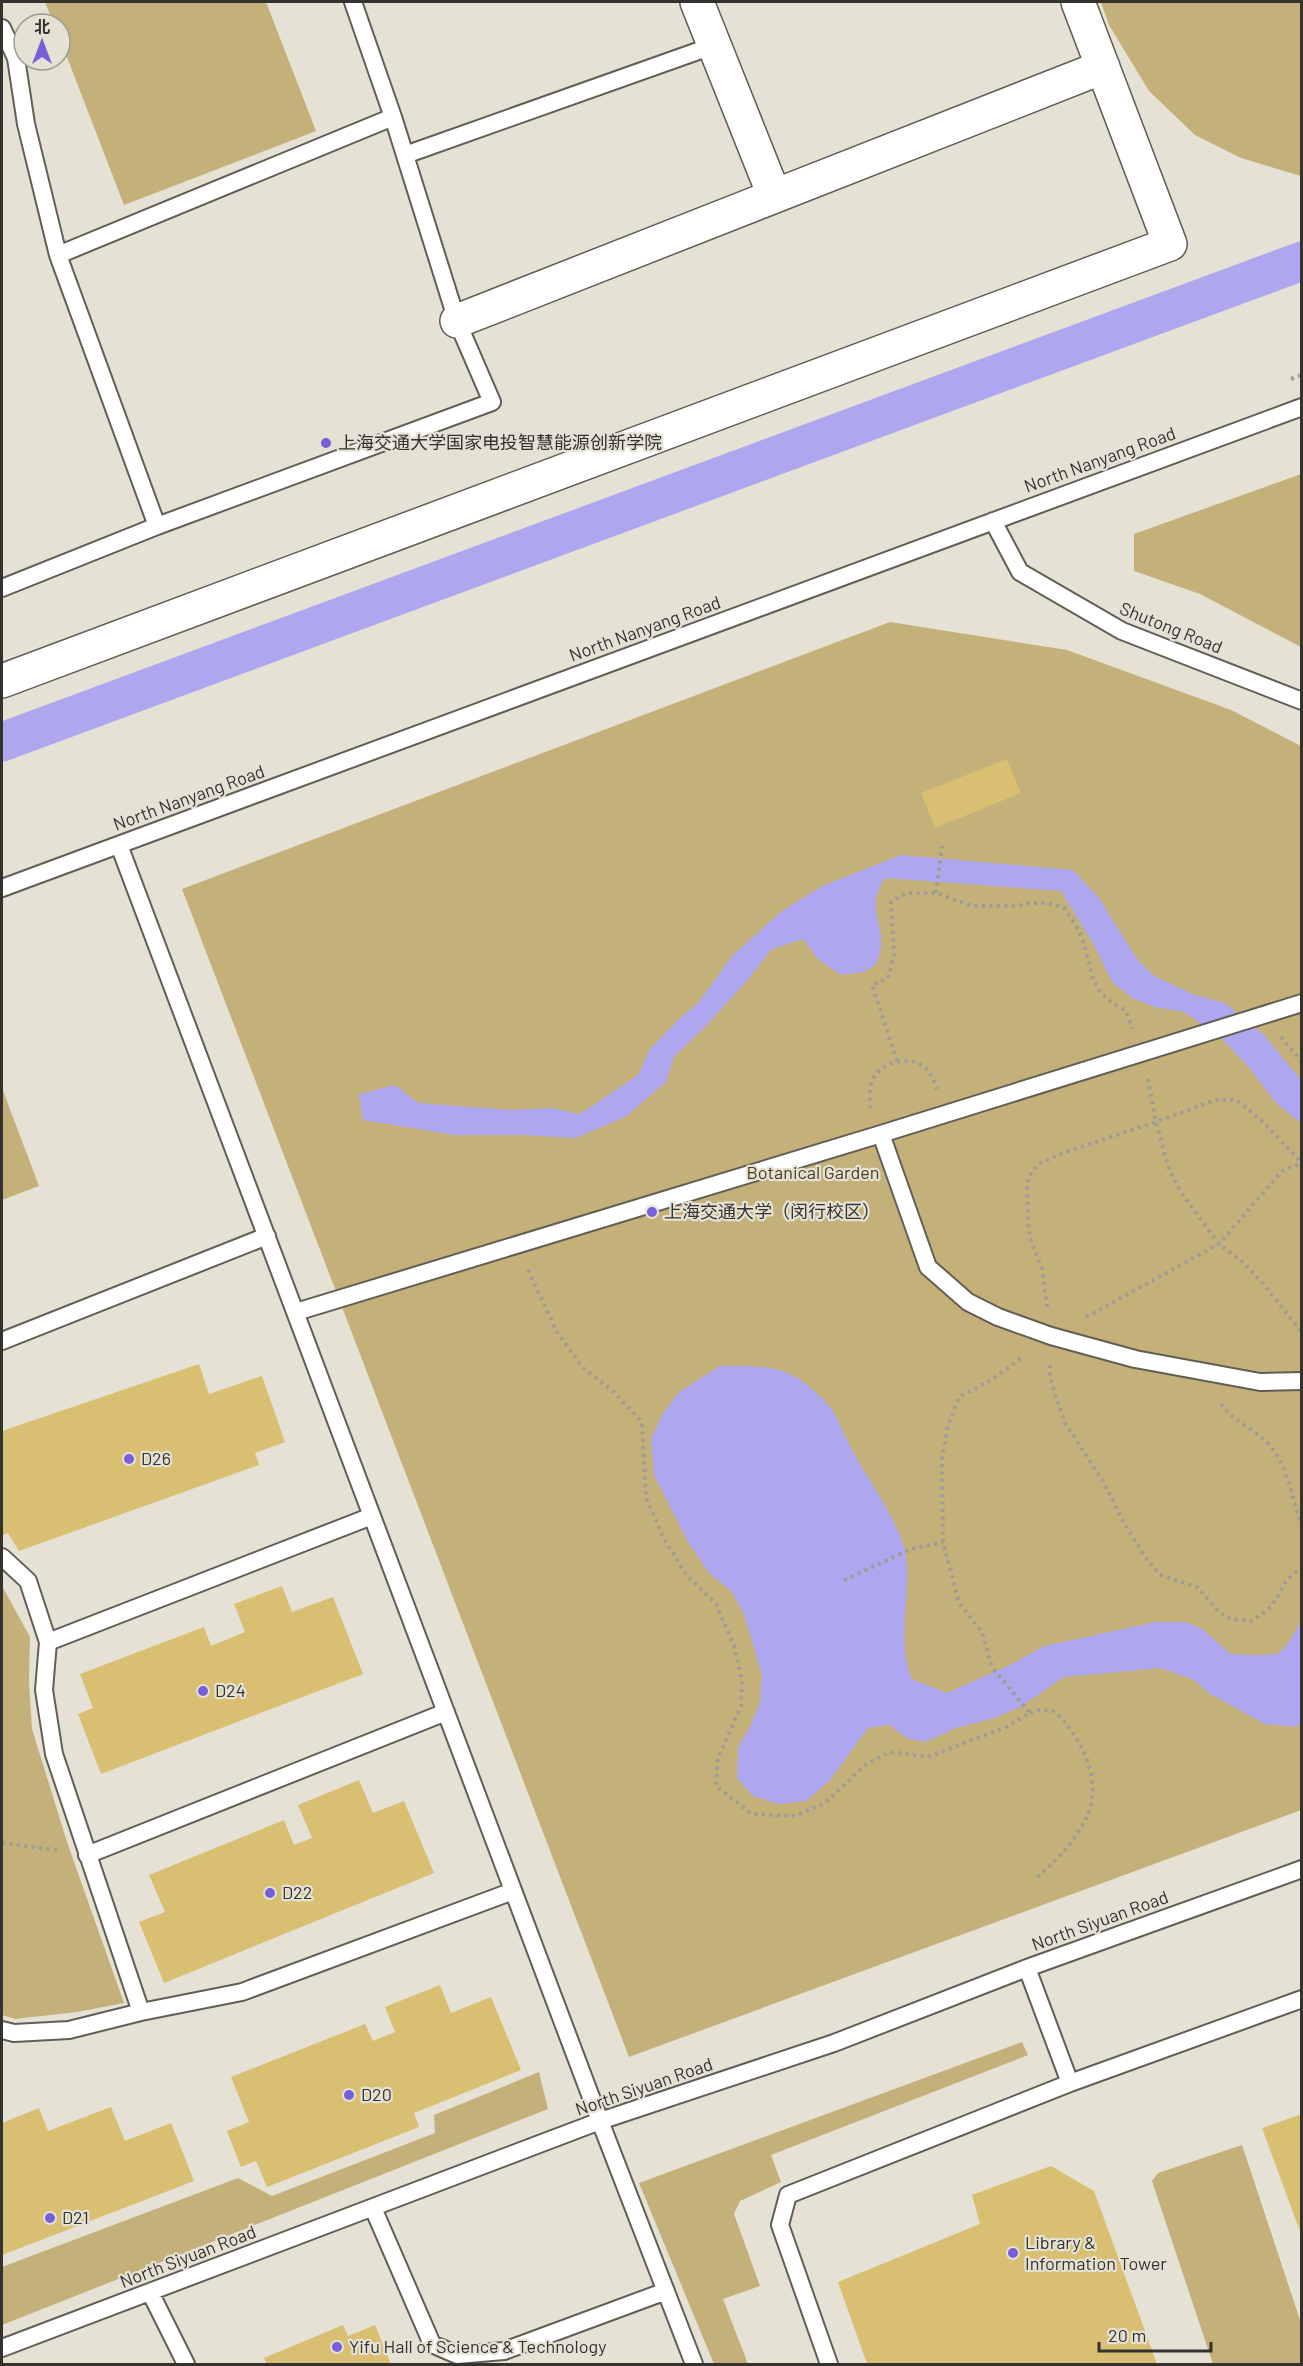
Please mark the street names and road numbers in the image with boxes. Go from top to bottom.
street label: North Nanyang Road [1021,421,1178,497]
street label: North Nanyang Road [566,590,723,666]
street label: Shutong Road [1117,597,1226,658]
street label: North Nanyang Road [110,759,267,835]
street label: North Siyuan Road [1028,1885,1171,1955]
street label: North Siyuan Road [572,2052,715,2120]
street label: North Siyuan Road [116,2220,259,2292]

